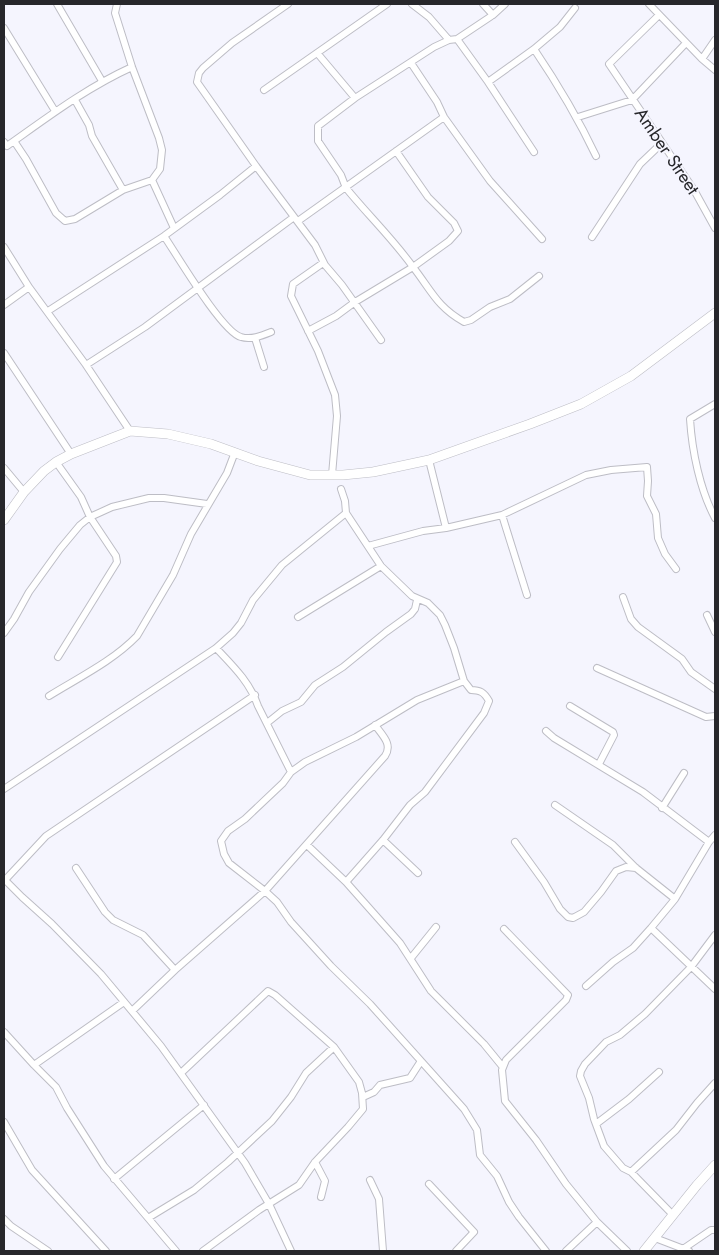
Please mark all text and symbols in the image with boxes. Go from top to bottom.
street label: Amber Street [628,102,706,200]

